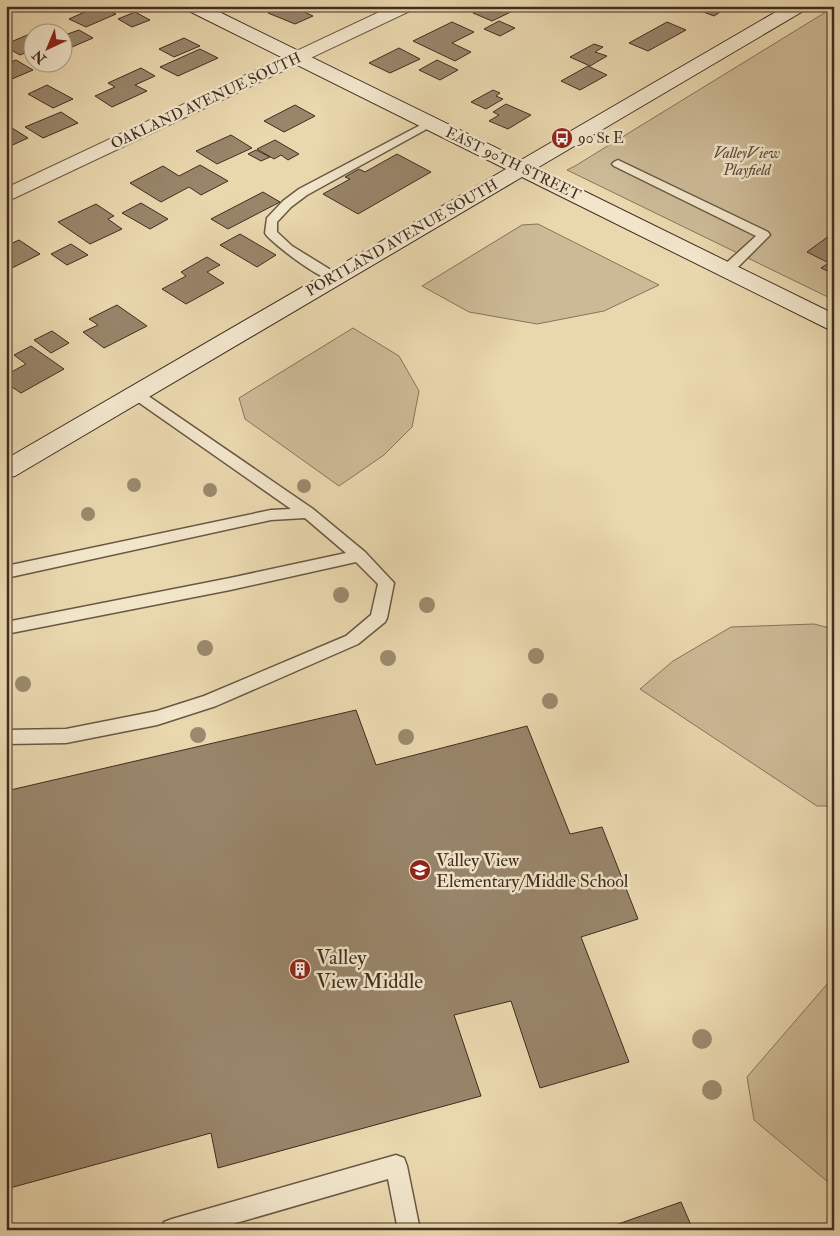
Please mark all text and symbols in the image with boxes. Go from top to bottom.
north arrow [22,22,72,72]
text: N [29,46,50,68]
street label: OAKLAND AVENUE SOUTH [108,48,304,154]
street label: EAST 90TH STREET [442,123,584,205]
bus stop icon: 90 St E [550,126,574,150]
place label: 90 St E [577,129,624,148]
park label: ValleyView Playfield [714,144,780,180]
street label: PORTLAND AVENUE SOUTH [303,175,501,301]
place label: Valley View Elementary/Middle School [436,849,629,893]
school or university icon: Valley View Elementary/Middle School [408,858,432,882]
place label: Valley View Middle [316,944,423,995]
building icon: Valley View Middle [288,957,312,981]

